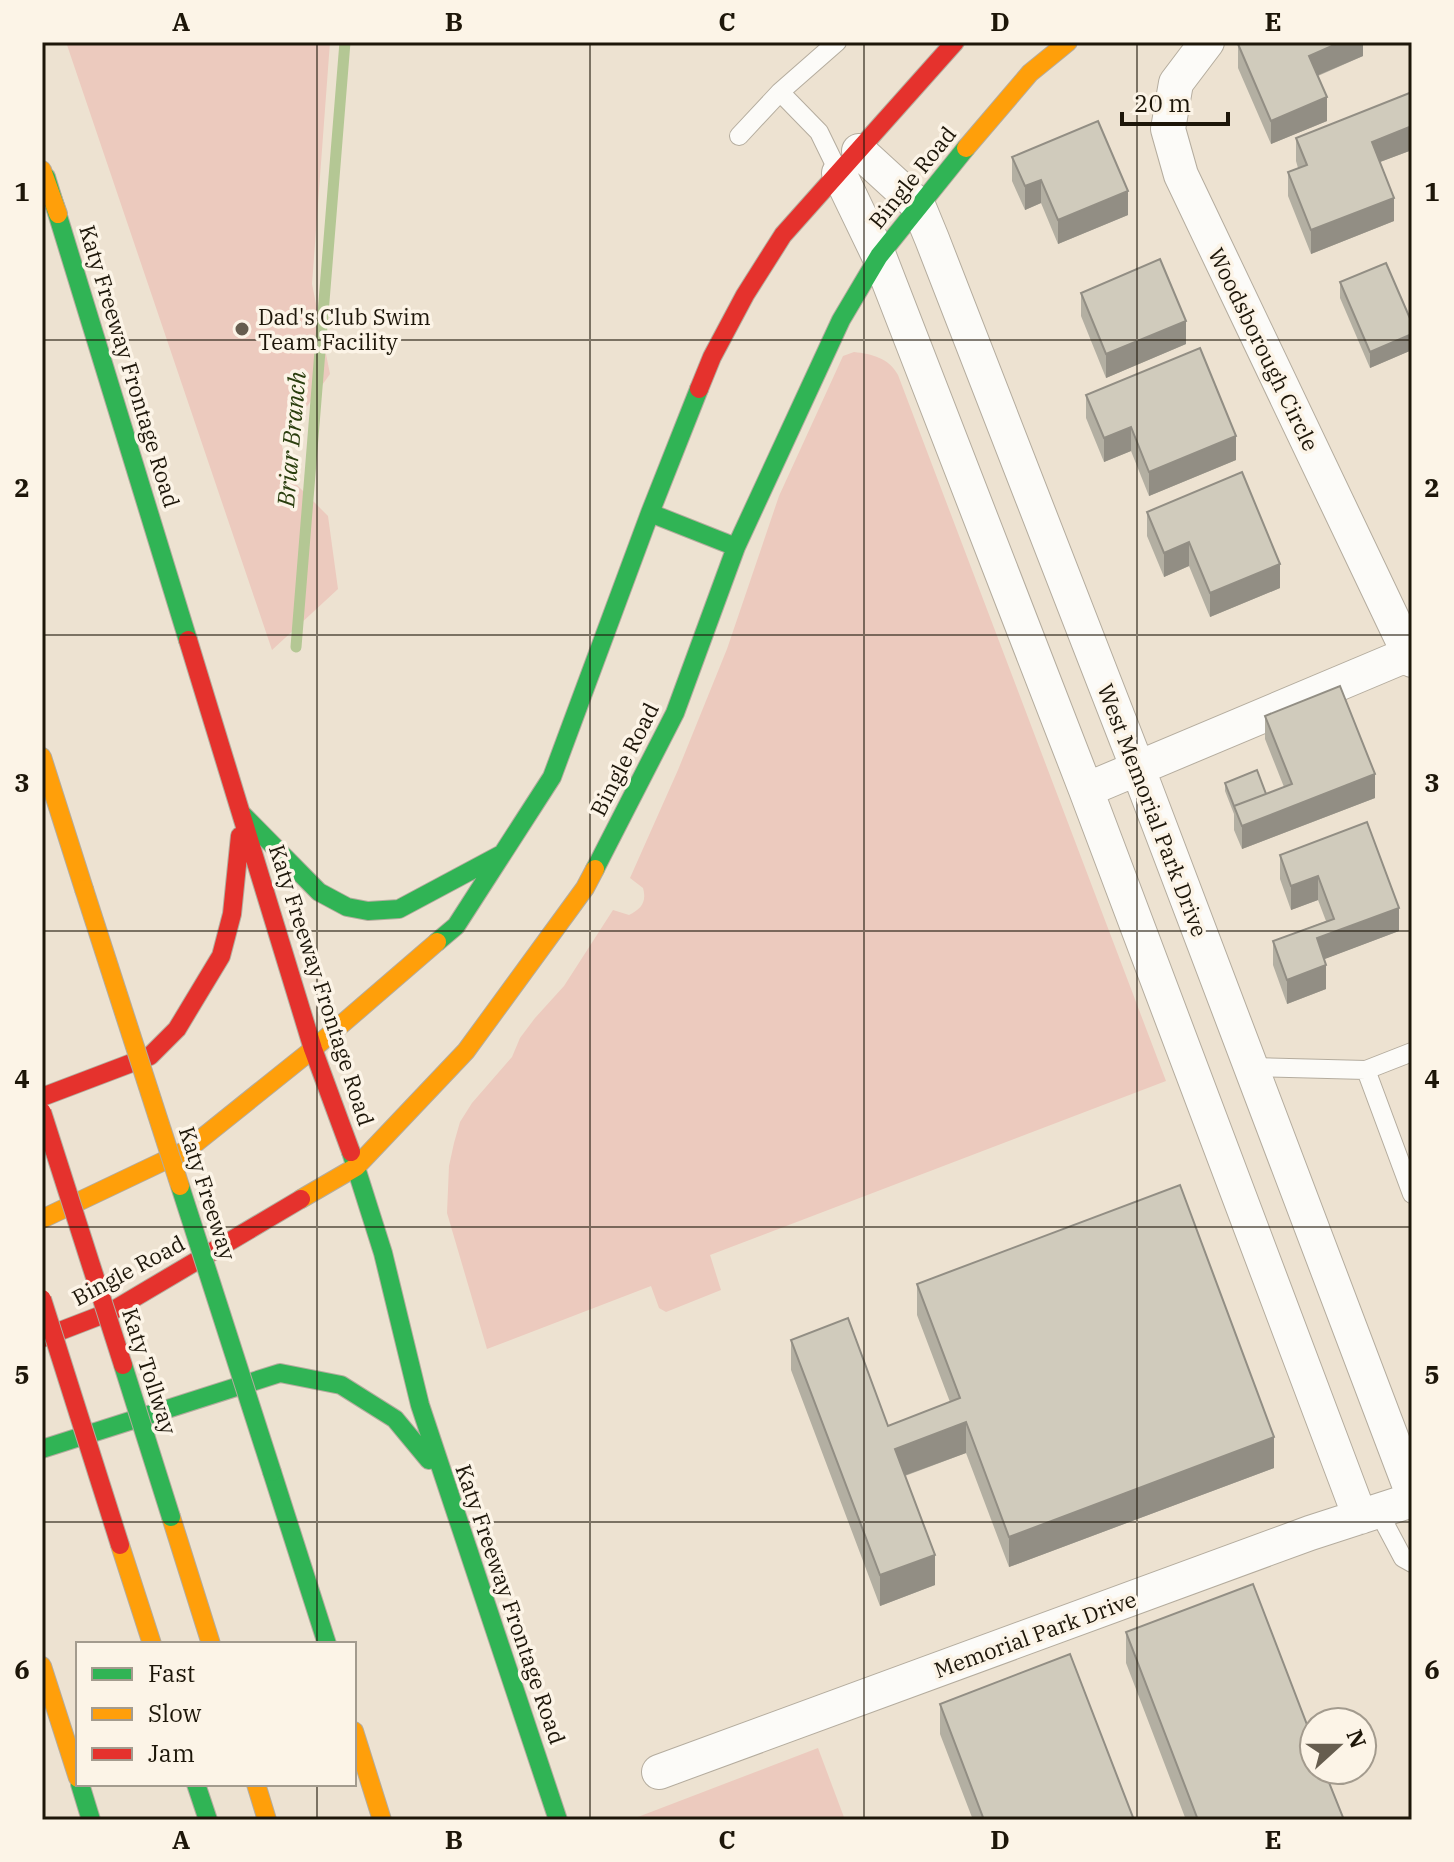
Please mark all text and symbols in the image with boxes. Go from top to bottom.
text: A [172,4,190,38]
text: B [445,4,463,38]
text: C [718,4,736,38]
text: D [990,4,1010,38]
text: E [1264,4,1282,38]
scale bar [1122,76,1228,126]
text: 20 m [1134,87,1191,119]
street label: Bingle Road [862,120,962,234]
text: 1 [14,174,30,208]
text: 1 [1424,174,1440,208]
street label: Katy Freeway Frontage Road [73,221,187,511]
street label: Woodsborough Circle [1202,243,1326,455]
place label: Dad's Club Swim Team Facility [258,302,431,356]
marker: Dad's Club Swim Team Facility [233,320,251,338]
water label: Briar Branch [269,370,313,509]
text: 2 [14,470,30,504]
text: 2 [1424,470,1440,504]
street label: West Memorial Park Drive [1091,679,1215,941]
street label: Bingle Road [583,697,665,821]
text: 3 [14,765,30,799]
text: 3 [1424,765,1440,799]
street label: Katy Freeway Frontage Road [263,841,381,1129]
text: 4 [14,1061,30,1095]
text: 4 [1424,1061,1440,1095]
street label: Katy Freeway [173,1123,243,1264]
street label: Bingle Road [67,1228,189,1312]
street label: Katy Tollway [116,1304,184,1438]
text: 5 [14,1357,30,1391]
text: 5 [1424,1357,1440,1391]
street label: Katy Freeway Frontage Road [449,1460,573,1748]
street label: Memorial Park Drive [930,1584,1140,1684]
legend [76,1642,356,1786]
text: 6 [14,1652,30,1686]
text: 6 [1424,1652,1440,1686]
text: Fast [148,1657,195,1689]
text: Slow [148,1697,202,1729]
north arrow [1298,1706,1378,1786]
text: N [1340,1725,1374,1752]
text: Jam [148,1737,195,1769]
text: A [172,1822,190,1856]
text: B [445,1822,463,1856]
text: C [718,1822,736,1856]
text: D [990,1822,1010,1856]
text: E [1264,1822,1282,1856]

